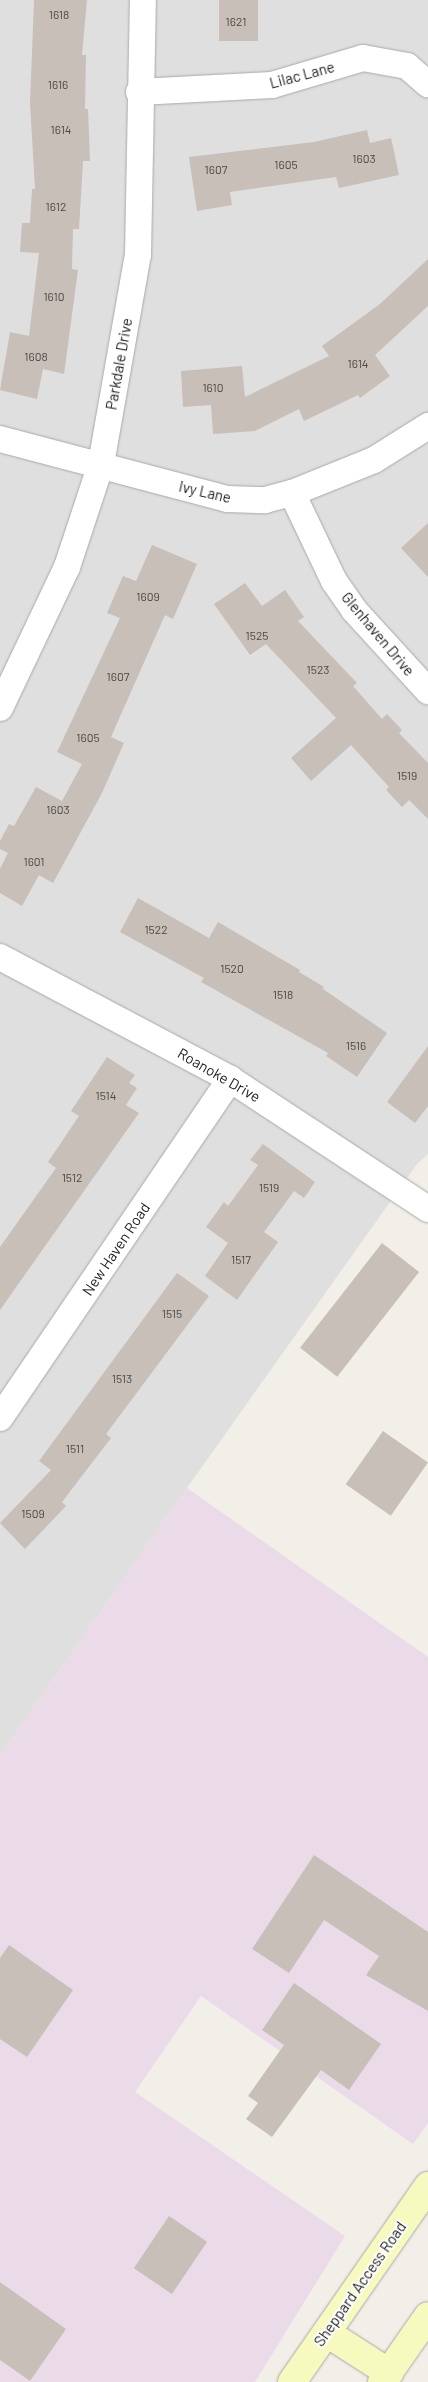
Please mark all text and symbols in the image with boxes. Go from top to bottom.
house number: 1618 [49,8,69,22]
house number: 1621 [226,15,246,29]
street label: Lilac Lane [268,58,336,92]
house number: 1616 [48,78,68,92]
house number: 1614 [51,123,71,137]
house number: 1603 [352,152,376,166]
house number: 1605 [274,158,298,172]
house number: 1607 [205,163,227,177]
house number: 1612 [46,200,66,214]
house number: 1610 [43,290,65,304]
street label: Parkdale Drive [102,317,136,411]
house number: 1608 [24,350,48,364]
house number: 1614 [348,357,368,371]
house number: 1610 [202,381,224,395]
street label: Ivy Lane [177,477,233,507]
street label: Glenhaven Drive [338,588,418,680]
house number: 1609 [136,590,160,604]
house number: 1525 [246,629,268,643]
house number: 1523 [307,663,329,677]
house number: 1607 [107,670,129,684]
house number: 1605 [76,731,100,745]
house number: 1519 [397,769,417,783]
house number: 1603 [46,803,70,817]
house number: 1601 [23,855,45,869]
house number: 1522 [144,923,168,937]
house number: 1520 [220,962,244,976]
house number: 1518 [273,988,293,1002]
house number: 1516 [346,1039,366,1053]
street label: Roanoke Drive [174,1044,264,1106]
house number: 1514 [96,1089,116,1103]
house number: 1512 [62,1171,82,1185]
house number: 1519 [259,1181,279,1195]
street label: New Haven Road [78,1199,154,1299]
house number: 1517 [231,1253,251,1267]
house number: 1515 [162,1307,182,1321]
house number: 1513 [112,1372,132,1386]
house number: 1511 [66,1442,84,1456]
house number: 1509 [21,1507,45,1521]
street label: Sheppard Access Road [310,2218,410,2350]

